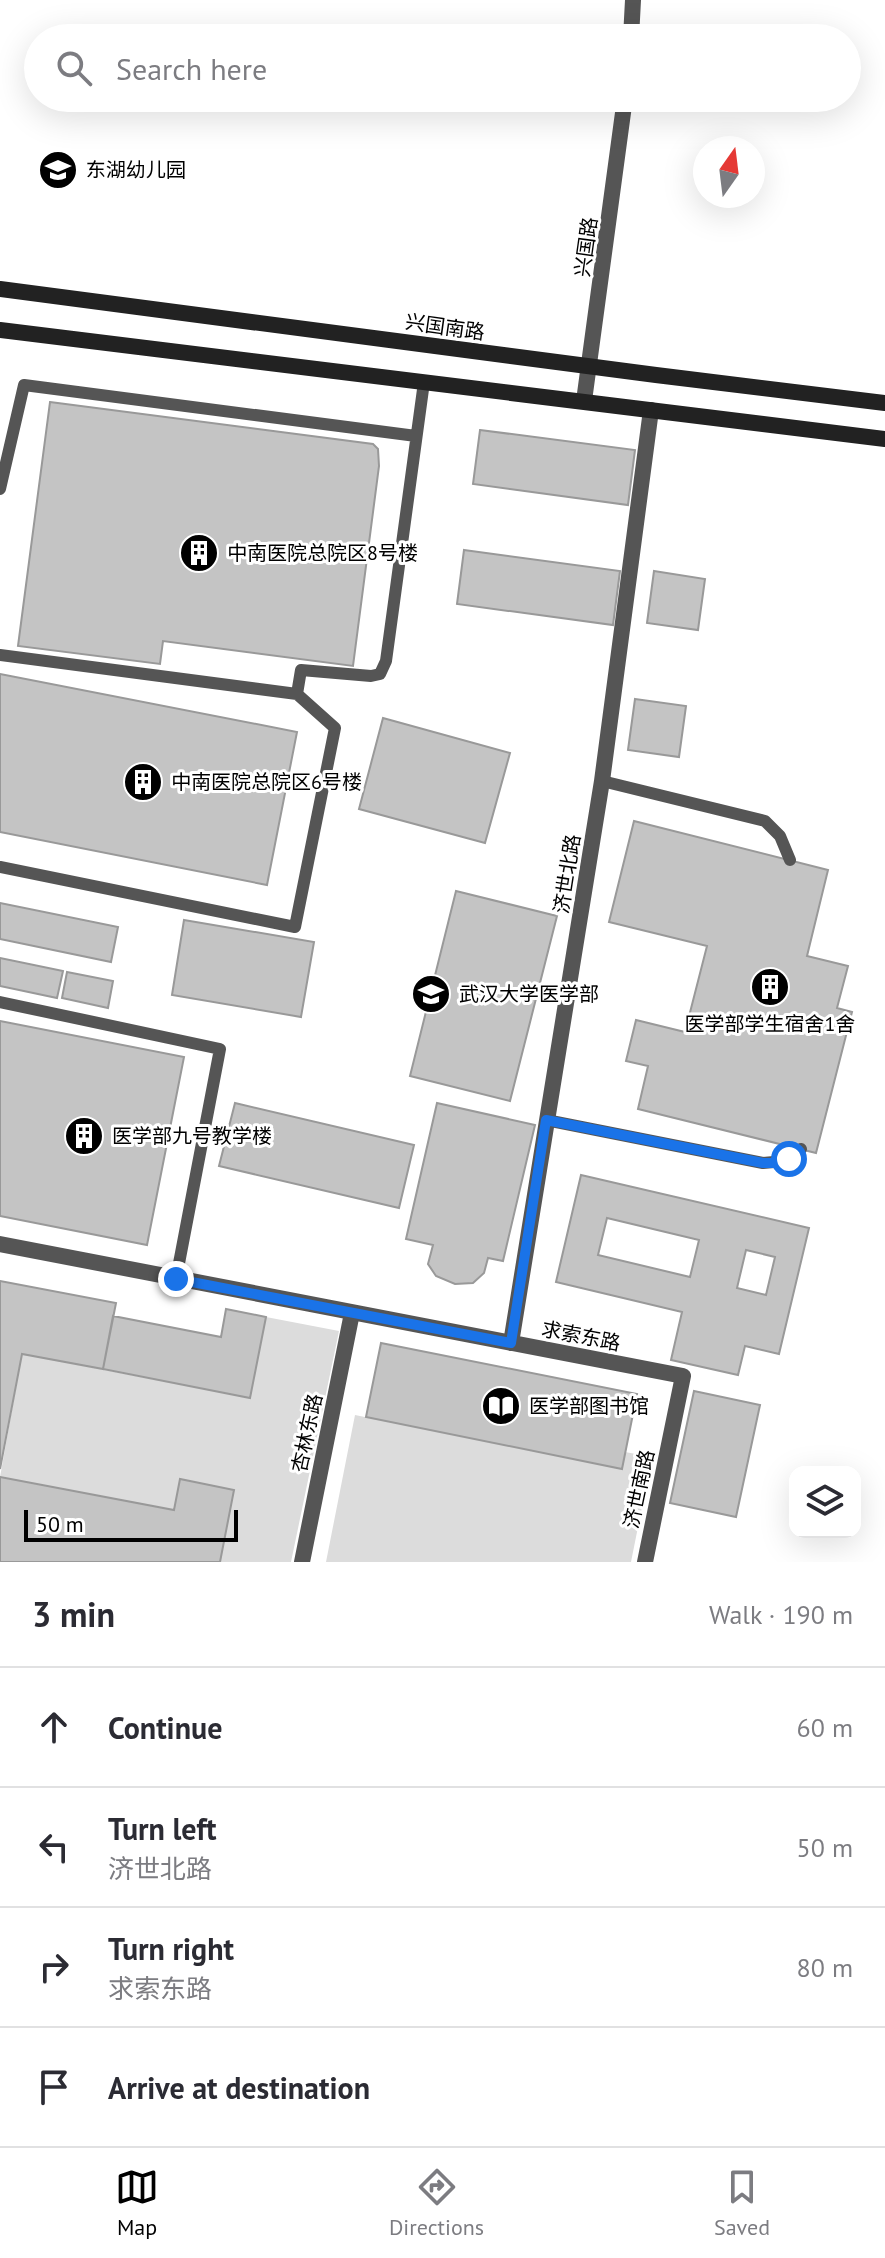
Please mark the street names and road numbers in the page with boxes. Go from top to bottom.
street label: 兴国路 [569,215,603,279]
street label: 兴国南路 [404,309,486,345]
street label: 济世北路 [548,832,586,916]
street label: 求索东路 [539,1316,623,1356]
street label: 杏林东路 [286,1391,328,1475]
street label: 济世南路 [618,1447,660,1531]

